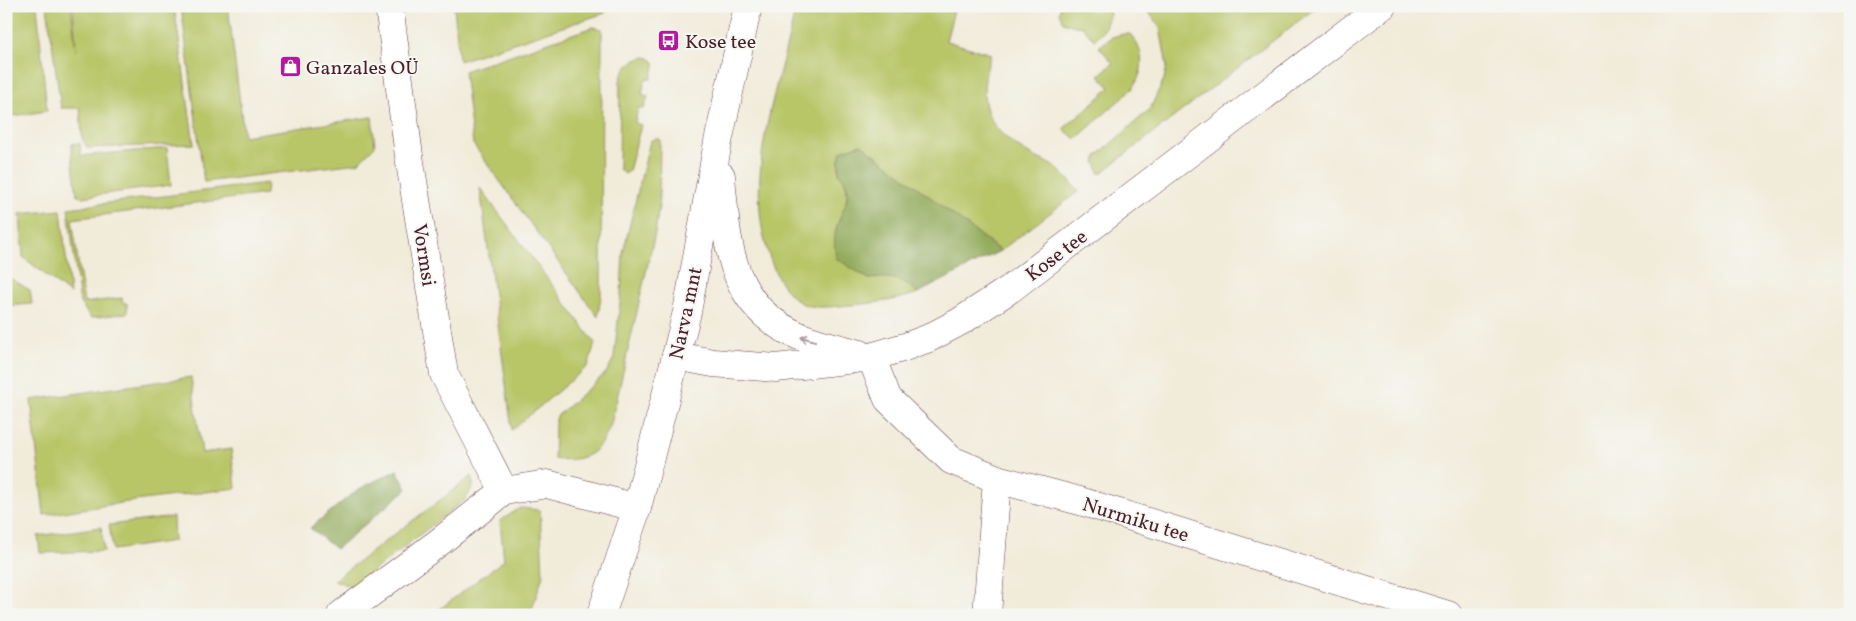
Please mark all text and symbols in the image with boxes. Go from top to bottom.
bus stop icon: Kose tee [657,29,681,53]
place label: Kose tee [685,29,756,57]
shop icon: Ganzales OÜ [278,55,302,79]
place label: Ganzales OÜ [306,55,419,83]
street label: Vormsi [404,222,442,289]
street label: Kose tee [1020,224,1094,289]
street label: Narva mnt [663,264,710,362]
one-way arrow [800,333,816,343]
street label: Nurmiku tee [1079,491,1192,550]

